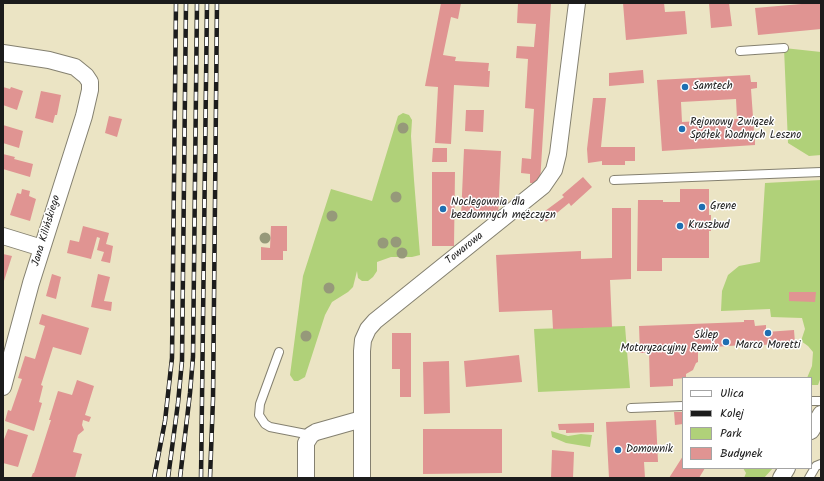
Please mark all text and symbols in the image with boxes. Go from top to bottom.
place label: Samtech [693,80,733,94]
marker: Samtech [680,82,690,92]
place label: Rejonowy Związek Spółek Wodnych Leszno [690,116,801,142]
marker: Rejonowy Związek Spółek Wodnych Leszno [677,124,687,134]
street label: Jana Kilińskiego [30,194,64,268]
place label: Noclegownia dla bezdomnych mężczyzn [451,196,556,222]
place label: Grene [710,200,736,214]
marker: Grene [697,202,707,212]
marker: Noclegownia dla bezdomnych mężczyzn [438,204,448,214]
place label: Kruszbud [688,219,730,233]
marker: Kruszbud [675,221,685,231]
street label: Towarowa [444,230,486,268]
marker: Marco Moretti [763,328,773,338]
place label: Sklep Motoryzacyjny Remix [621,329,718,355]
marker: Sklep Motoryzacyjny Remix [721,337,731,347]
place label: Marco Moretti [735,339,801,353]
legend [682,377,812,469]
text: Ulica [720,384,744,403]
text: Kolej [720,404,744,423]
text: Park [720,424,742,443]
place label: Domownik [626,443,673,457]
text: Budynek [720,444,762,463]
marker: Domownik [613,445,623,455]

